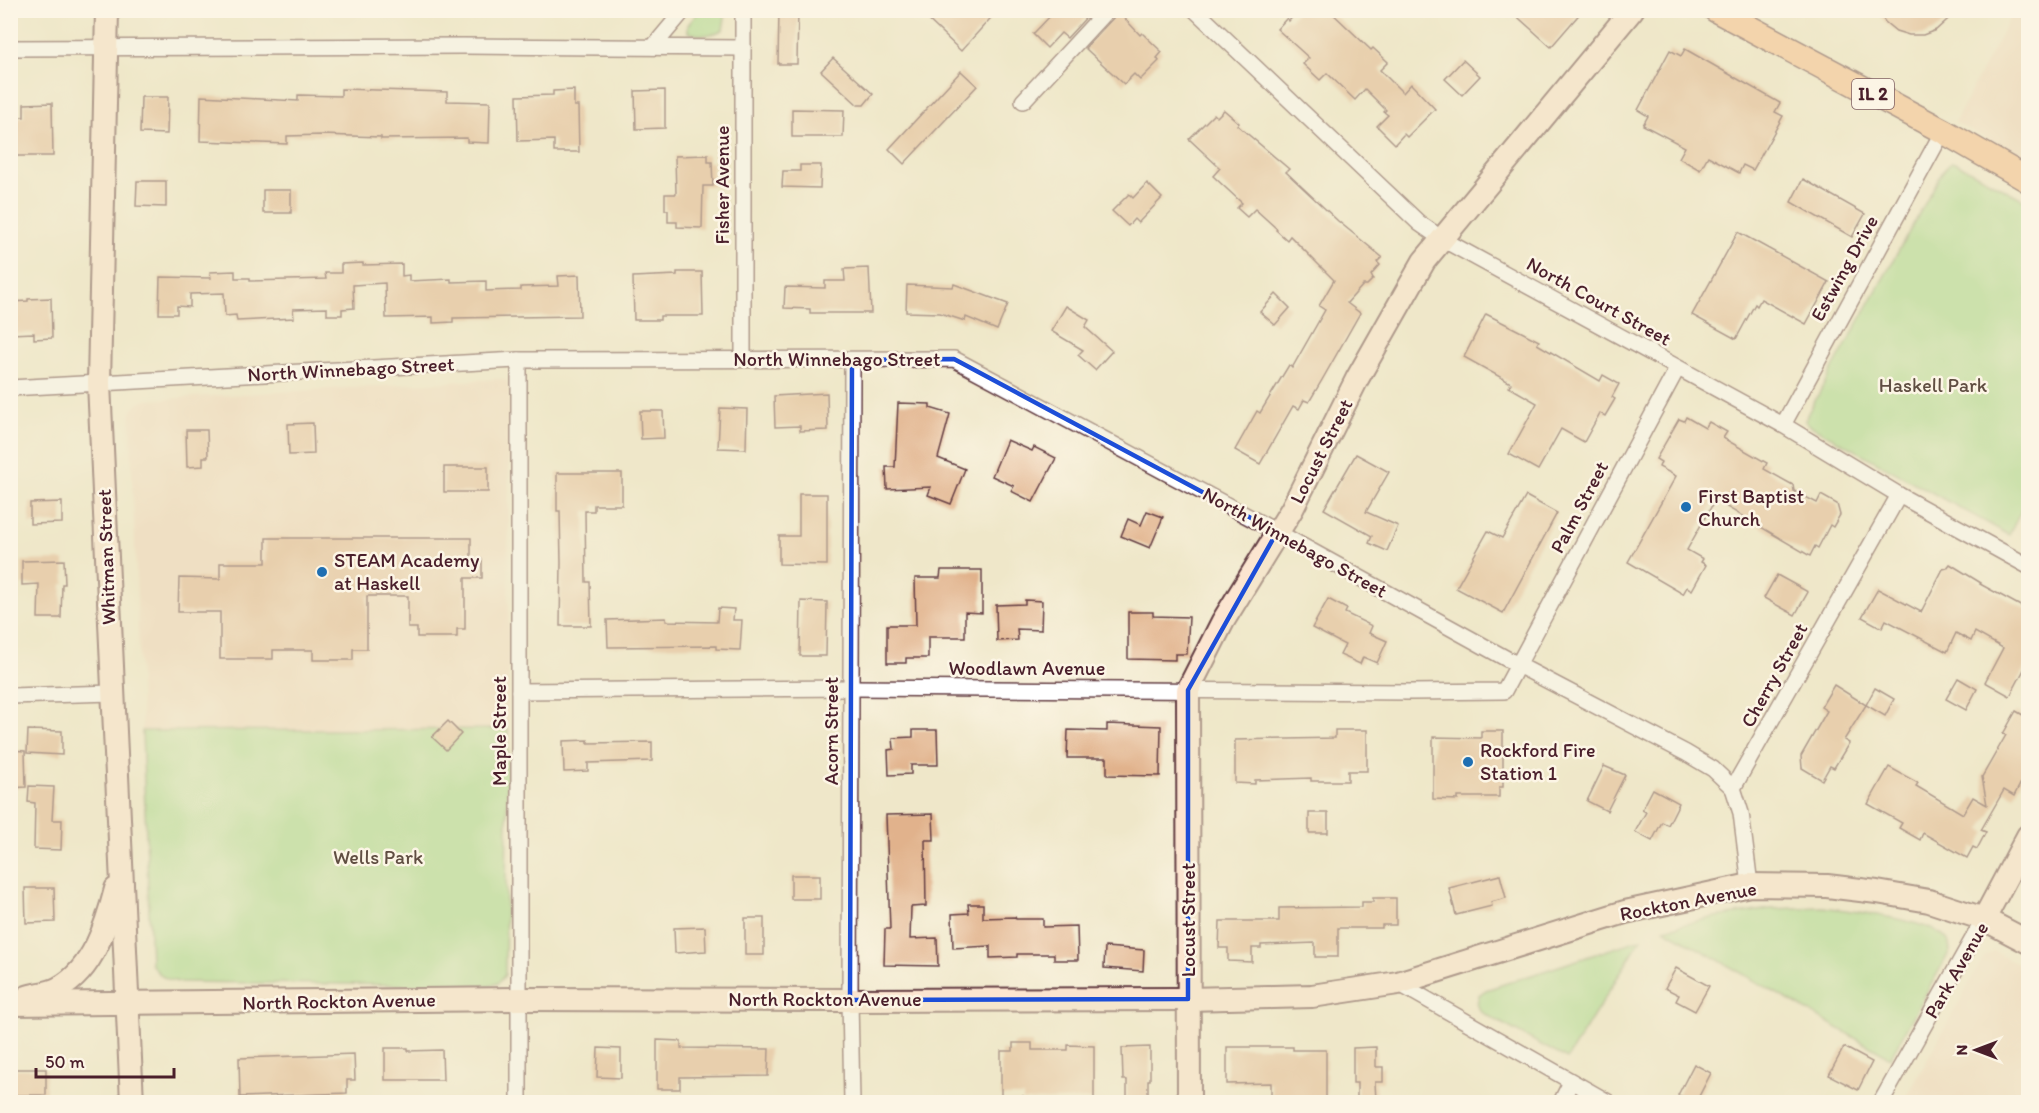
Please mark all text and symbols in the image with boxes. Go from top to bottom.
road number: IL 2 [1852,79,1894,109]
street label: Fisher Avenue [710,125,734,245]
street label: Estwing Drive [1805,211,1883,325]
street label: North Court Street [1523,251,1676,351]
street label: North Winnebago Street [733,347,941,371]
street label: North Winnebago Street [247,352,455,386]
park label: Haskell Park [1879,373,1988,397]
street label: Locust Street [1284,395,1358,507]
street label: Palm Street [1545,456,1613,557]
street label: North Winnebago Street [1199,481,1391,603]
place label: First Baptist Church [1698,484,1804,531]
street label: Whitman Street [92,488,120,626]
marker: First Baptist Church [1679,500,1693,514]
place label: STEAM Academy at Haskell [334,548,480,595]
marker: STEAM Academy at Haskell [315,565,329,579]
street label: Cherry Street [1735,619,1813,731]
street label: Woodlawn Avenue [949,656,1105,680]
street label: Maple Street [487,676,511,786]
street label: Acorn Street [819,677,843,785]
place label: Rockford Fire Station 1 [1480,738,1595,785]
marker: Rockford Fire Station 1 [1461,755,1475,769]
park label: Wells Park [333,845,423,869]
street label: Locust Street [1176,863,1200,977]
street label: Rockton Avenue [1618,876,1758,926]
street label: Park Avenue [1919,918,1993,1022]
street label: North Rockton Avenue [242,987,436,1015]
street label: North Rockton Avenue [728,987,922,1011]
north arrow [1946,1020,2006,1080]
scale bar [36,1041,174,1079]
text: N [1952,1045,1971,1055]
text: 50 m [45,1051,85,1073]

